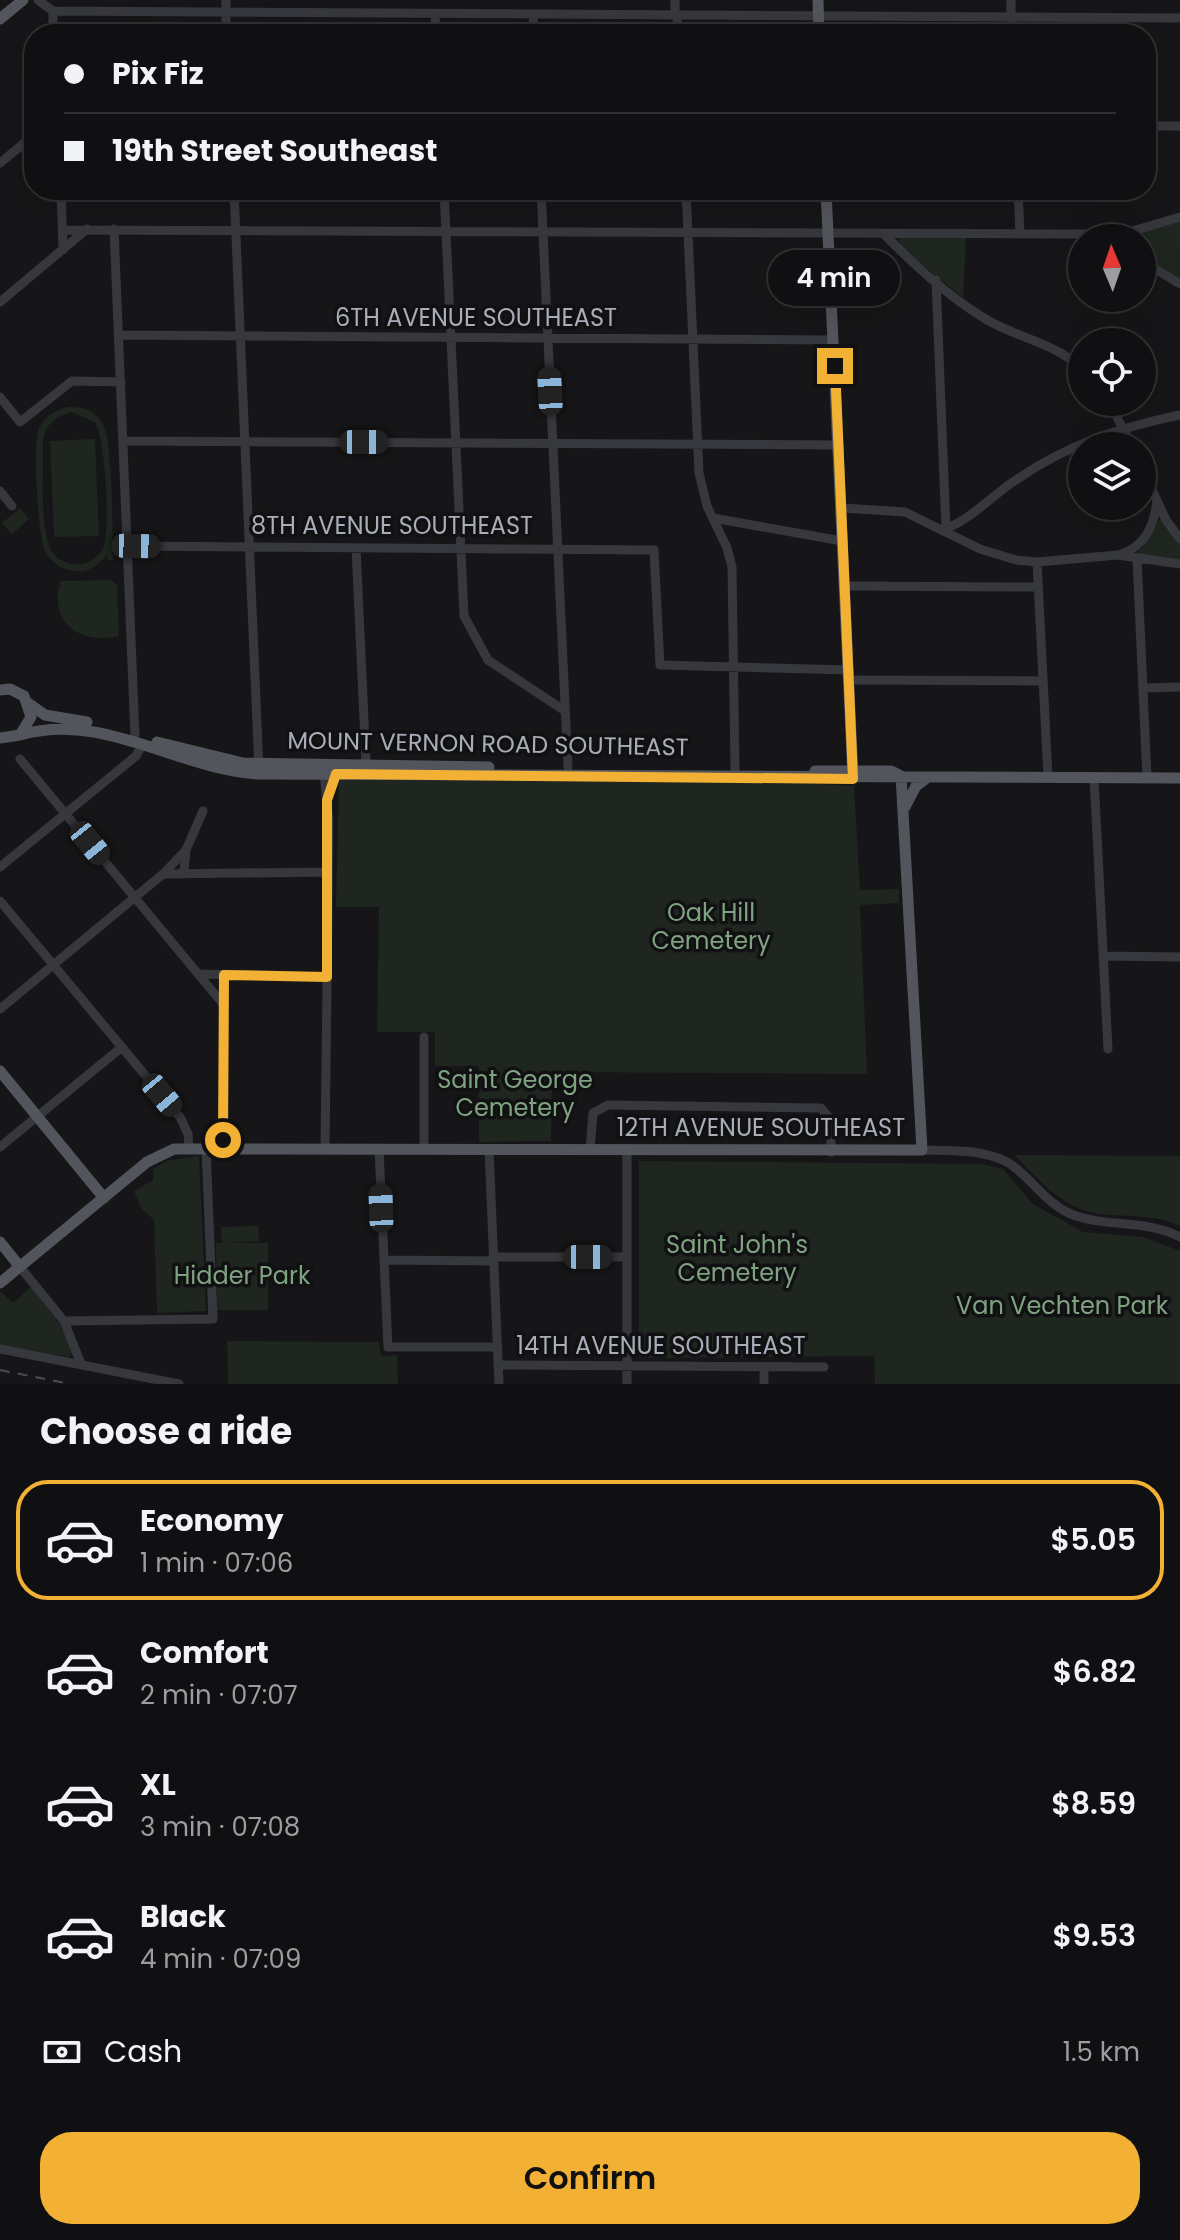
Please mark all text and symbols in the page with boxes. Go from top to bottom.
text: Pix Fiz [112,52,204,95]
text: 19th Street Southeast [112,129,437,172]
north arrow [1068,224,1156,312]
map controls [1068,224,1156,520]
callout: 4 min [769,250,901,306]
text: 4 min [796,260,872,296]
street label: 6TH AVENUE SOUTHEAST [335,301,617,334]
button: locate [1068,328,1156,416]
route end [817,348,853,384]
car [537,366,563,416]
car [340,430,388,454]
button: layers [1068,432,1156,520]
street label: 8TH AVENUE SOUTHEAST [251,509,533,542]
car [112,534,160,558]
street label: MOUNT VERNON ROAD SOUTHEAST [287,723,689,764]
car [66,817,114,869]
park label: Oak Hill Cemetery [651,896,771,957]
park label: Saint George Cemetery [437,1063,593,1124]
car [137,1069,187,1121]
street label: 12TH AVENUE SOUTHEAST [617,1111,905,1144]
route start [205,1122,241,1158]
car [368,1184,394,1232]
park label: Saint John's Cemetery [666,1228,808,1289]
car [564,1245,612,1269]
park label: Hidder Park [174,1259,311,1292]
park label: Van Vechten Park [956,1289,1169,1322]
street label: 14TH AVENUE SOUTHEAST [516,1329,806,1362]
text: Choose a ride [40,1406,292,1457]
text: Economy [140,1499,284,1542]
icon: car [44,1504,116,1576]
text: $5.05 [1051,1518,1136,1561]
text: 1 min · 07:06 [140,1545,293,1581]
text: Comfort [140,1631,269,1674]
icon: car [44,1636,116,1708]
text: $6.82 [1053,1650,1136,1693]
text: 2 min · 07:07 [140,1677,298,1713]
text: XL [140,1763,176,1806]
icon: car [44,1768,116,1840]
text: $8.59 [1051,1782,1136,1825]
text: 3 min · 07:08 [140,1809,300,1845]
text: Black [140,1895,226,1938]
icon: car [44,1900,116,1972]
text: $9.53 [1053,1914,1136,1957]
text: 4 min · 07:09 [140,1941,301,1977]
icon: cash [40,2030,84,2074]
text: Cash [104,2030,182,2073]
text: 1.5 km [1063,2034,1140,2070]
button: Confirm [40,2132,1140,2224]

